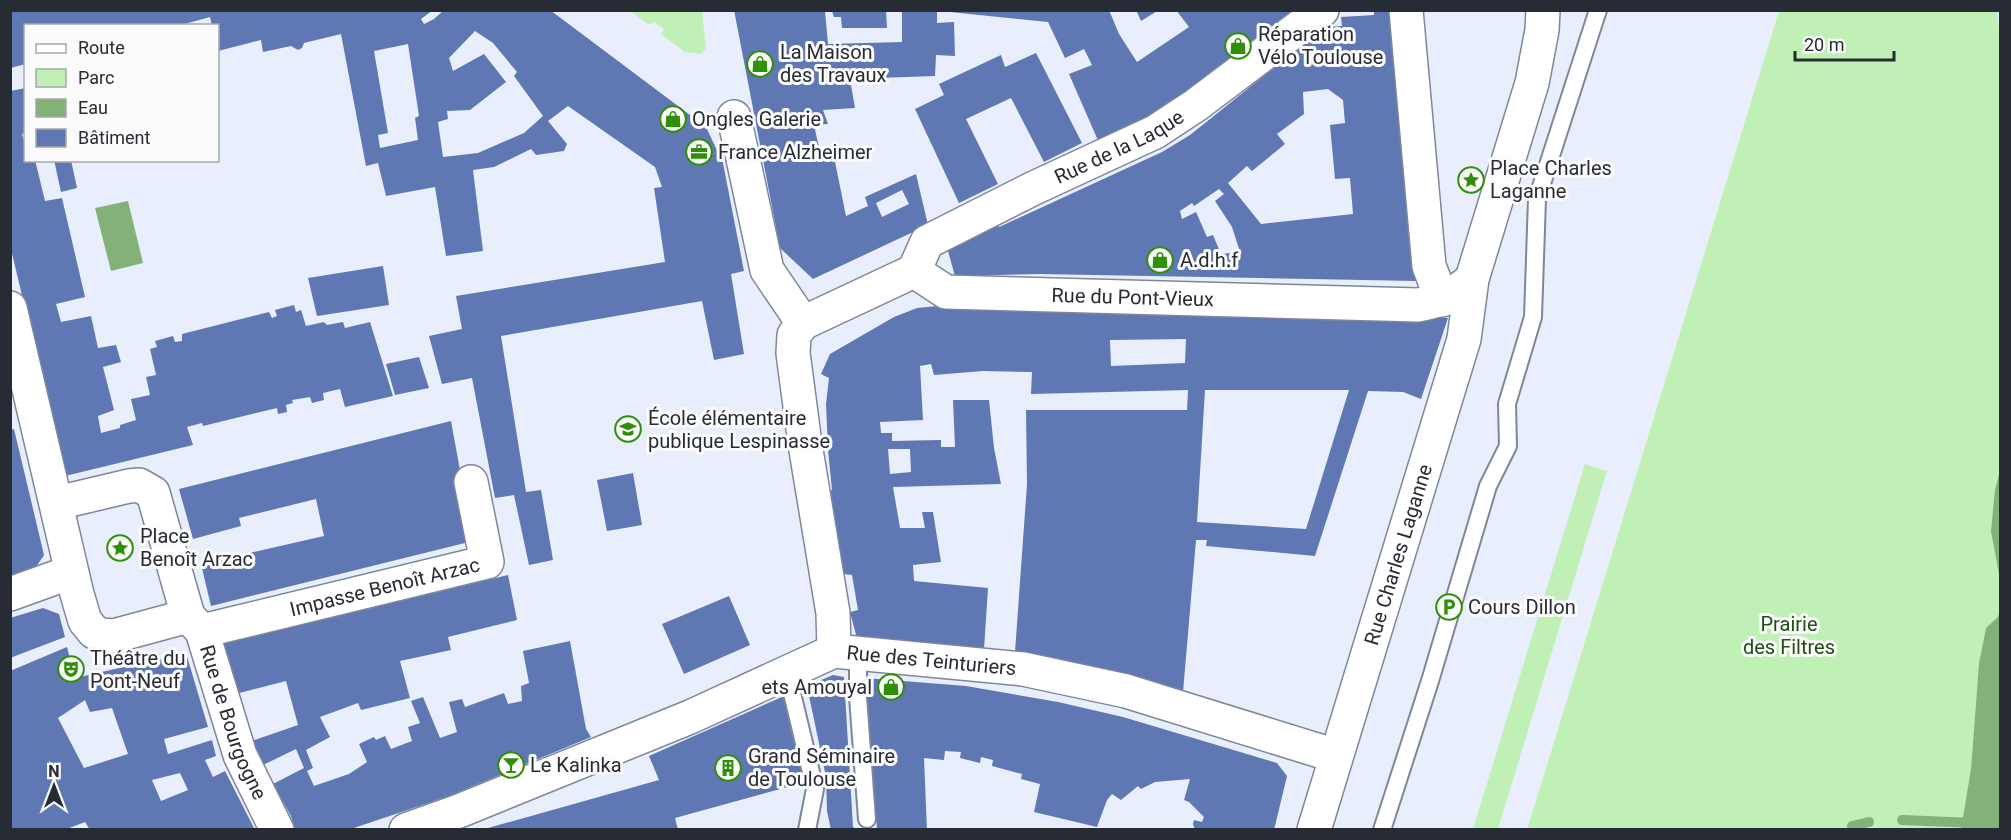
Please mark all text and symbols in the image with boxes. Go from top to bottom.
place label: Réparation Vélo Toulouse [1258,22,1383,69]
legend [24,24,219,162]
scale bar [1795,24,1894,62]
shop icon: Réparation Vélo Toulouse [1223,31,1253,61]
text: 20 m [1804,34,1844,55]
text: Route [78,37,125,58]
place label: La Maison des Travaux [780,40,887,87]
shop icon: La Maison des Travaux [745,49,775,79]
text: Parc [78,67,114,88]
text: Eau [78,97,108,118]
shop icon: Ongles Galerie [658,104,688,134]
street label: Rue de la Laque [1051,105,1188,189]
place label: Ongles Galerie [692,107,821,131]
text: Bâtiment [78,127,151,148]
office icon: France Alzheimer [684,137,714,167]
place label: France Alzheimer [718,140,873,164]
place label: Place Charles Laganne [1490,156,1612,203]
place icon: Place Charles Laganne [1456,165,1486,195]
shop icon: A.d.h.f [1145,245,1175,275]
place label: A.d.h.f [1180,248,1238,272]
street label: Rue du Pont-Vieux [1051,283,1214,311]
place label: École élémentaire publique Lespinasse [648,406,830,453]
school or university icon: École élémentaire publique Lespinasse [613,414,643,444]
street label: Rue Charles Laganne [1359,461,1437,648]
place label: Place Benoît Arzac [140,524,253,571]
place icon: Place Benoît Arzac [105,533,135,563]
street label: Impasse Benoît Arzac [287,552,482,621]
parking icon: Cours Dillon [1434,592,1464,622]
place label: Cours Dillon [1468,595,1576,619]
park label: Prairie des Filtres [1743,612,1835,659]
street label: Rue des Teinturiers [846,640,1017,680]
street label: Rue de Bourgogne [195,642,272,804]
place label: Théâtre du Pont-Neuf [90,646,185,693]
theatre icon: Théâtre du Pont-Neuf [56,654,86,684]
shop icon: ets Amouyal [876,672,906,702]
place label: ets Amouyal [761,675,872,699]
place label: Grand Séminaire de Toulouse [748,744,895,791]
bar icon: Le Kalinka [496,750,526,780]
place label: Le Kalinka [530,753,622,777]
building icon: Grand Séminaire de Toulouse [713,753,743,783]
north arrow [24,756,84,816]
text: N [48,762,60,781]

